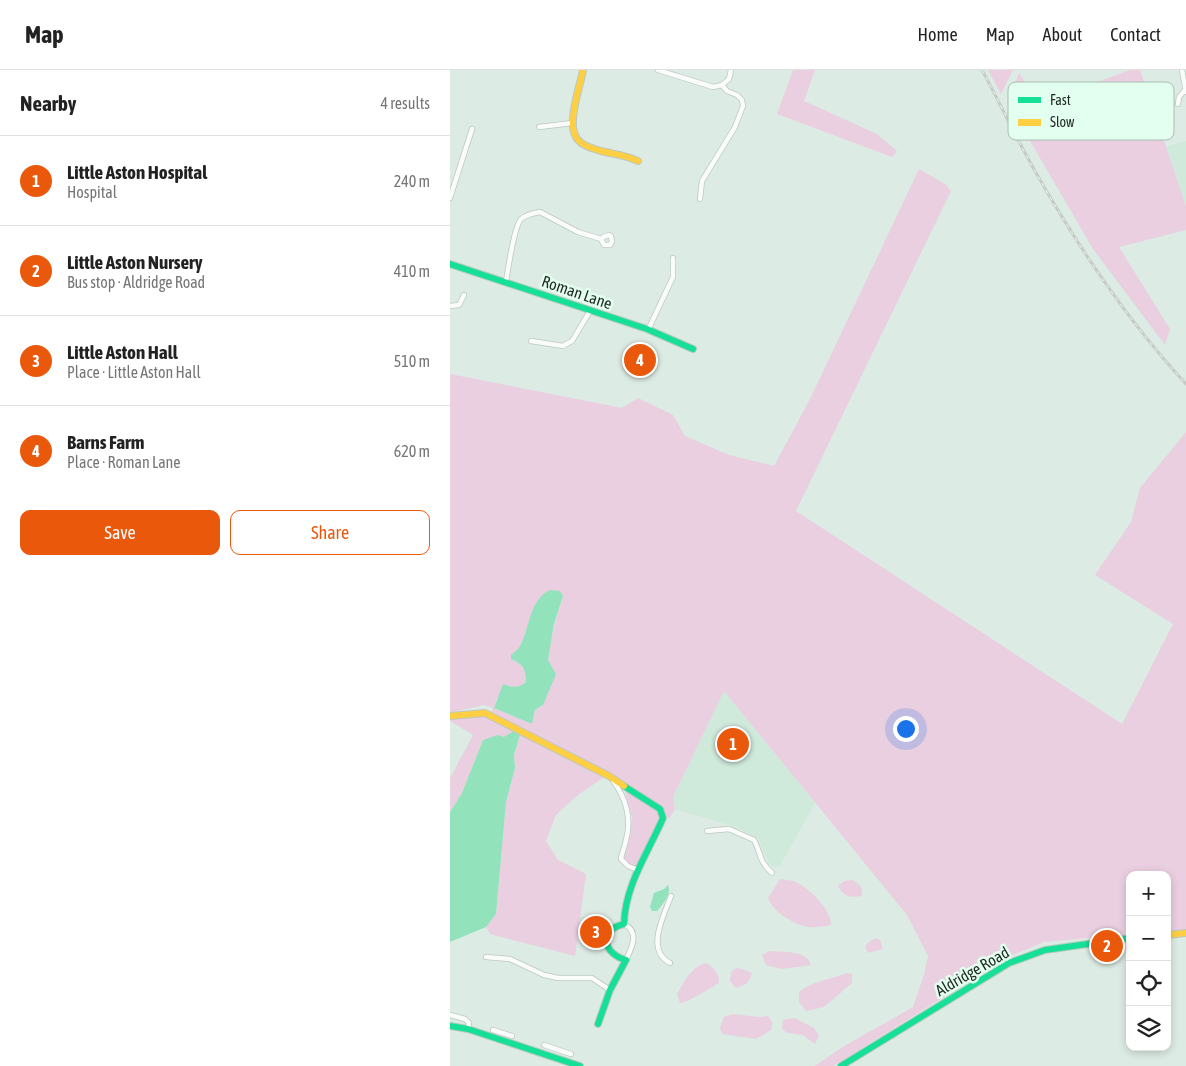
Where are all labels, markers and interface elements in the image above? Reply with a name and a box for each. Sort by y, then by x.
text: Map [25,21,64,48]
text: Home [918,24,958,45]
text: Map [986,24,1015,45]
text: About [1043,24,1082,45]
text: Contact [1110,24,1161,45]
legend [1008,82,1174,140]
text: Nearby [20,91,76,115]
text: Fast [1050,92,1071,108]
text: 4 results [380,94,430,112]
text: Slow [1050,114,1075,130]
text: Little Aston Hospital [67,161,207,183]
text: 1 [32,172,40,190]
text: 240 m [394,172,430,190]
text: Hospital [67,183,117,201]
text: Little Aston Nursery [67,251,203,273]
text: 2 [32,262,40,280]
text: 410 m [394,262,430,280]
street label: Roman Lane [540,272,614,312]
text: Bus stop · Aldridge Road [67,273,205,291]
text: Little Aston Hall [67,341,178,363]
pin: 4 [624,341,656,379]
text: 3 [32,352,40,370]
text: 510 m [394,352,430,370]
text: Place · Little Aston Hall [67,363,201,381]
text: Barns Farm [67,431,144,453]
text: 4 [32,442,40,460]
text: 620 m [394,442,430,460]
text: Place · Roman Lane [67,453,181,471]
button: Save [20,510,220,555]
button: Share [230,510,430,555]
your location [893,716,919,742]
pin: 1 [717,725,749,763]
map controls [1126,871,1171,1051]
button: + [1126,871,1171,916]
pin: 3 [580,913,612,951]
button: − [1126,916,1171,961]
pin: 2 [1091,927,1123,965]
street label: Aldridge Road [932,943,1013,1000]
button: locate [1126,961,1171,1006]
button: layers [1126,1006,1171,1051]

